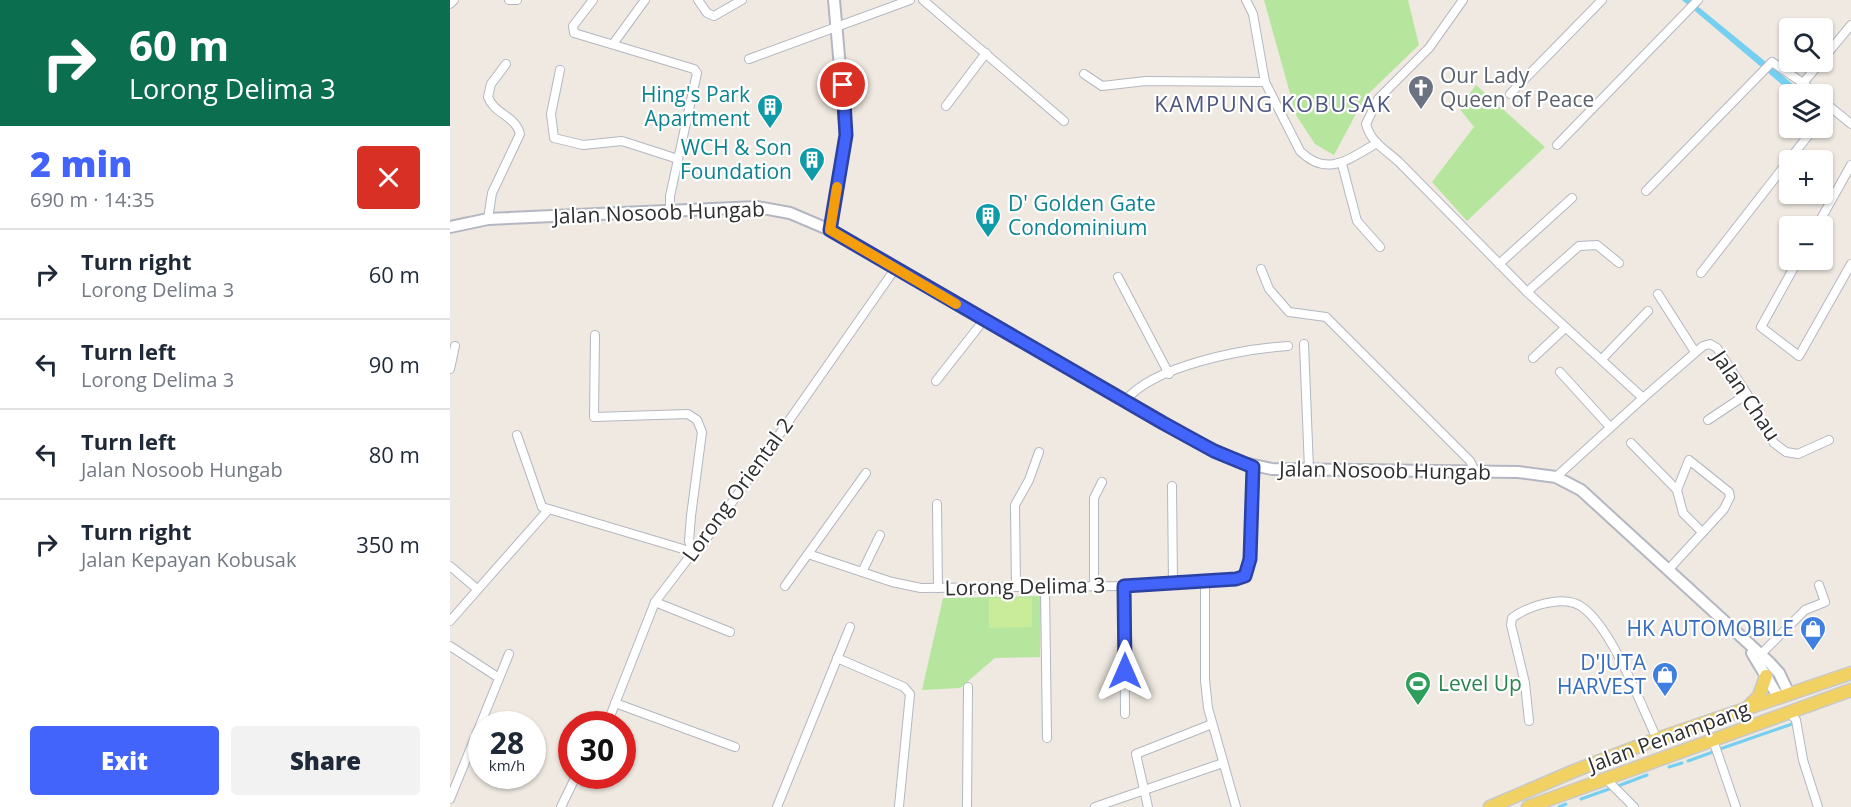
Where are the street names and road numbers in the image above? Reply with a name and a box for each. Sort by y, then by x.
street label: Jalan Nosoob Hungab [551,194,765,230]
street label: Jalan Chau [1705,343,1787,446]
street label: Lorong Oriental 2 [676,412,799,567]
street label: Jalan Nosoob Hungab [1277,454,1491,486]
street label: Lorong Delima 3 [944,571,1106,601]
street label: Jalan Penampang [1582,694,1753,779]

